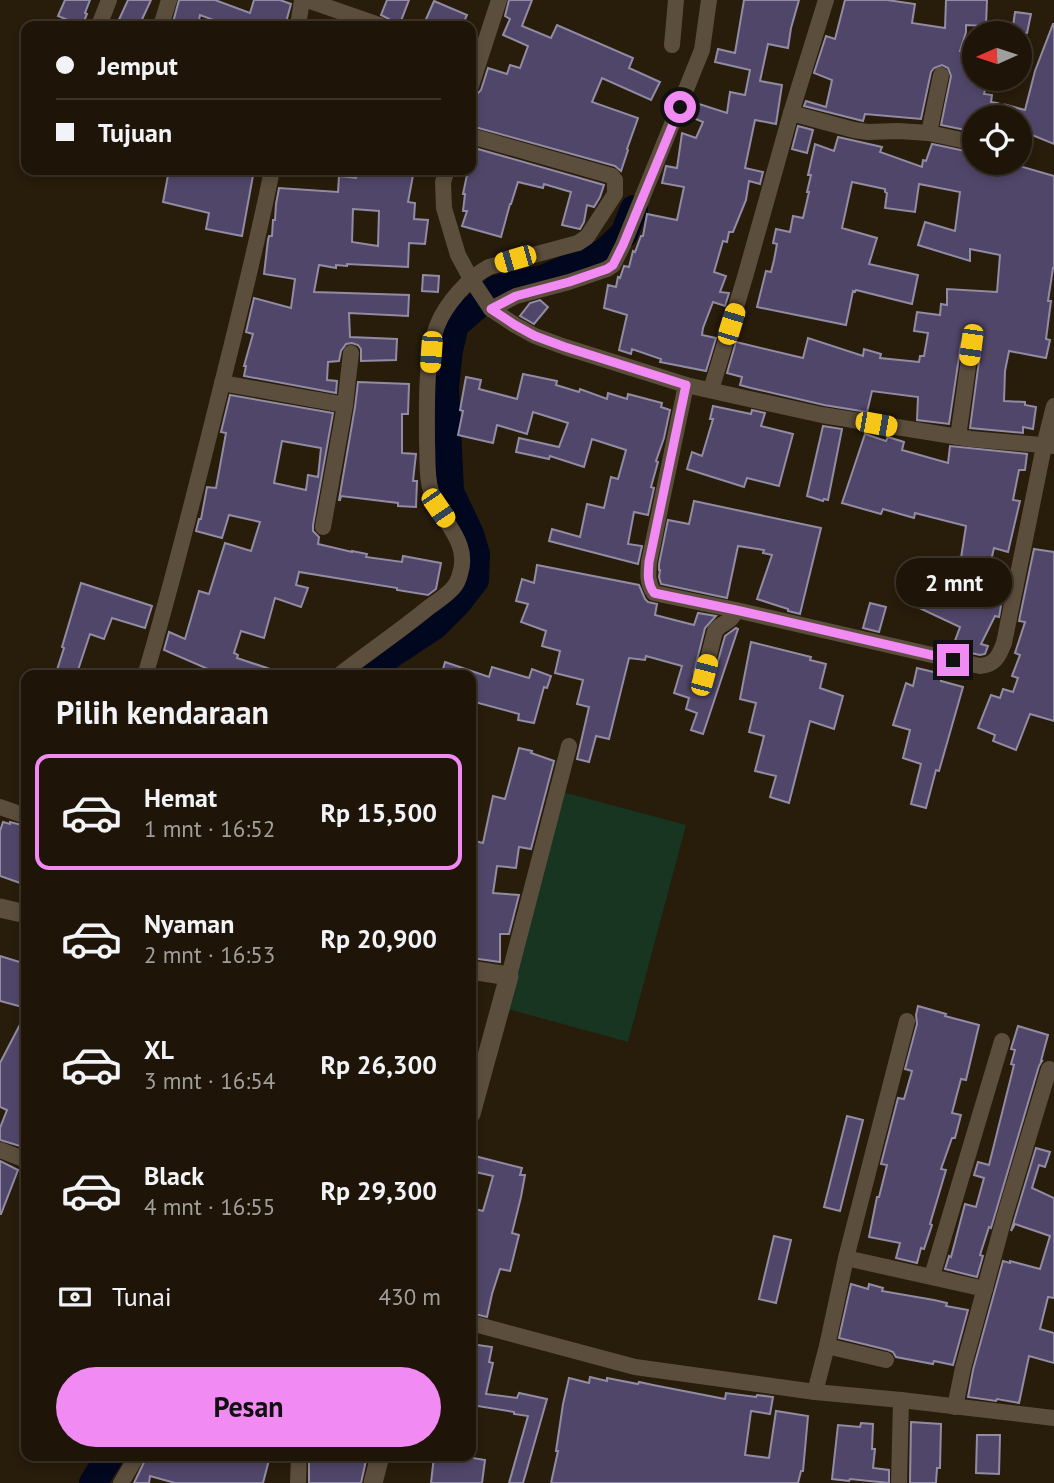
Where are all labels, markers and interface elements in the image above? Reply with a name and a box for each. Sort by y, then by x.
north arrow [962,21,1032,91]
map controls [962,21,1032,175]
text: Jemput [98,49,178,82]
route start [664,91,696,123]
button: locate [962,105,1032,175]
text: Tujuan [98,116,172,149]
car [492,243,539,275]
car [715,301,748,347]
car [958,323,985,367]
car [420,330,443,374]
car [854,410,899,438]
car [418,485,459,531]
callout: 2 mnt [895,558,1011,608]
text: 2 mnt [925,568,983,597]
route end [937,644,969,676]
car [689,652,720,698]
text: Pilih kendaraan [56,691,269,733]
icon: car [60,781,123,844]
text: Hemat [144,781,217,814]
text: Rp 15,500 [320,796,437,829]
text: 1 mnt · 16:52 [144,814,275,843]
icon: car [60,907,123,970]
text: Nyaman [144,907,234,940]
text: Rp 20,900 [320,922,437,955]
text: 2 mnt · 16:53 [144,940,275,969]
icon: car [60,1033,123,1096]
text: XL [144,1033,174,1066]
text: Rp 26,300 [320,1048,437,1081]
text: 3 mnt · 16:54 [144,1066,275,1095]
icon: car [60,1159,123,1222]
text: Black [144,1159,204,1192]
text: Rp 29,300 [320,1174,437,1207]
text: 4 mnt · 16:55 [144,1192,275,1221]
icon: cash [56,1278,94,1316]
text: Tunai [112,1280,172,1313]
text: 430 m [379,1282,441,1311]
button: Pesan [56,1367,441,1447]

